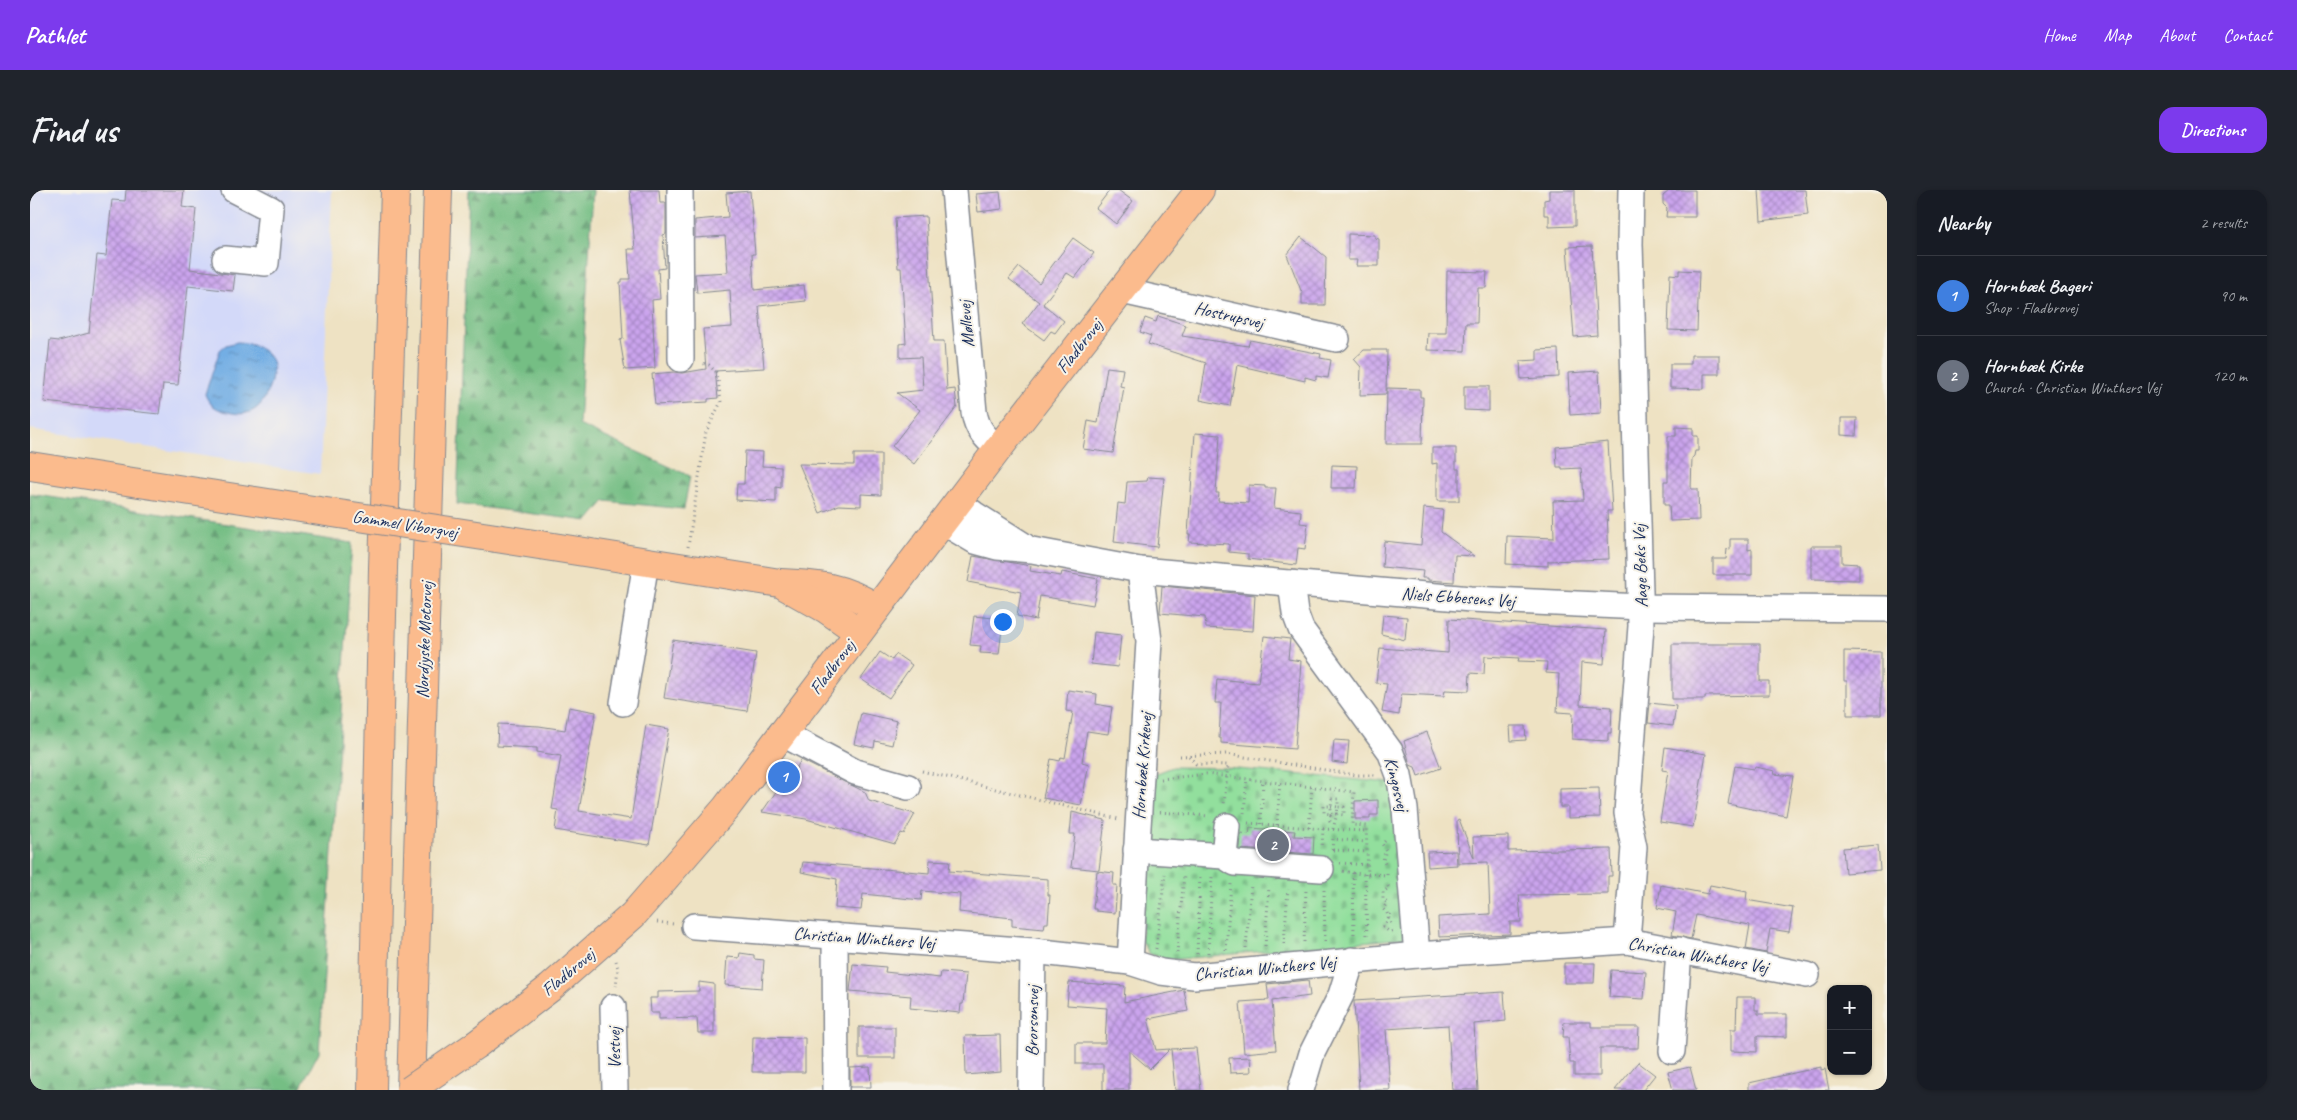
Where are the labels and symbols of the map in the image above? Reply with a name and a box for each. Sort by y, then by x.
street label: Hostrupsvej [1192,296,1268,334]
street label: Møllevej [953,297,979,348]
street label: Fladbrovej [1051,313,1108,377]
street label: Gammel Viborgvej [351,505,461,543]
street label: Aage Beks Vej [1627,522,1652,608]
street label: Nordjyske Motorvej [411,579,437,699]
street label: Niels Ebbesens Vej [1401,582,1518,612]
your location [990,609,1016,635]
street label: Fladbrovej [804,634,861,699]
street label: Hornbæk Kirkevej [1127,710,1157,820]
street label: Kingosvej [1380,755,1415,816]
pin: 1 [768,758,800,796]
pin: 2 [1257,826,1289,864]
street label: Christian Winthers Vej [793,922,938,954]
street label: Christian Winthers Vej [1626,932,1772,979]
street label: Fladbrovej [537,942,601,1001]
street label: Christian Winthers Vej [1193,951,1339,985]
street label: Brorsonsvej [1020,983,1044,1057]
street label: Vestvej [603,1025,625,1069]

